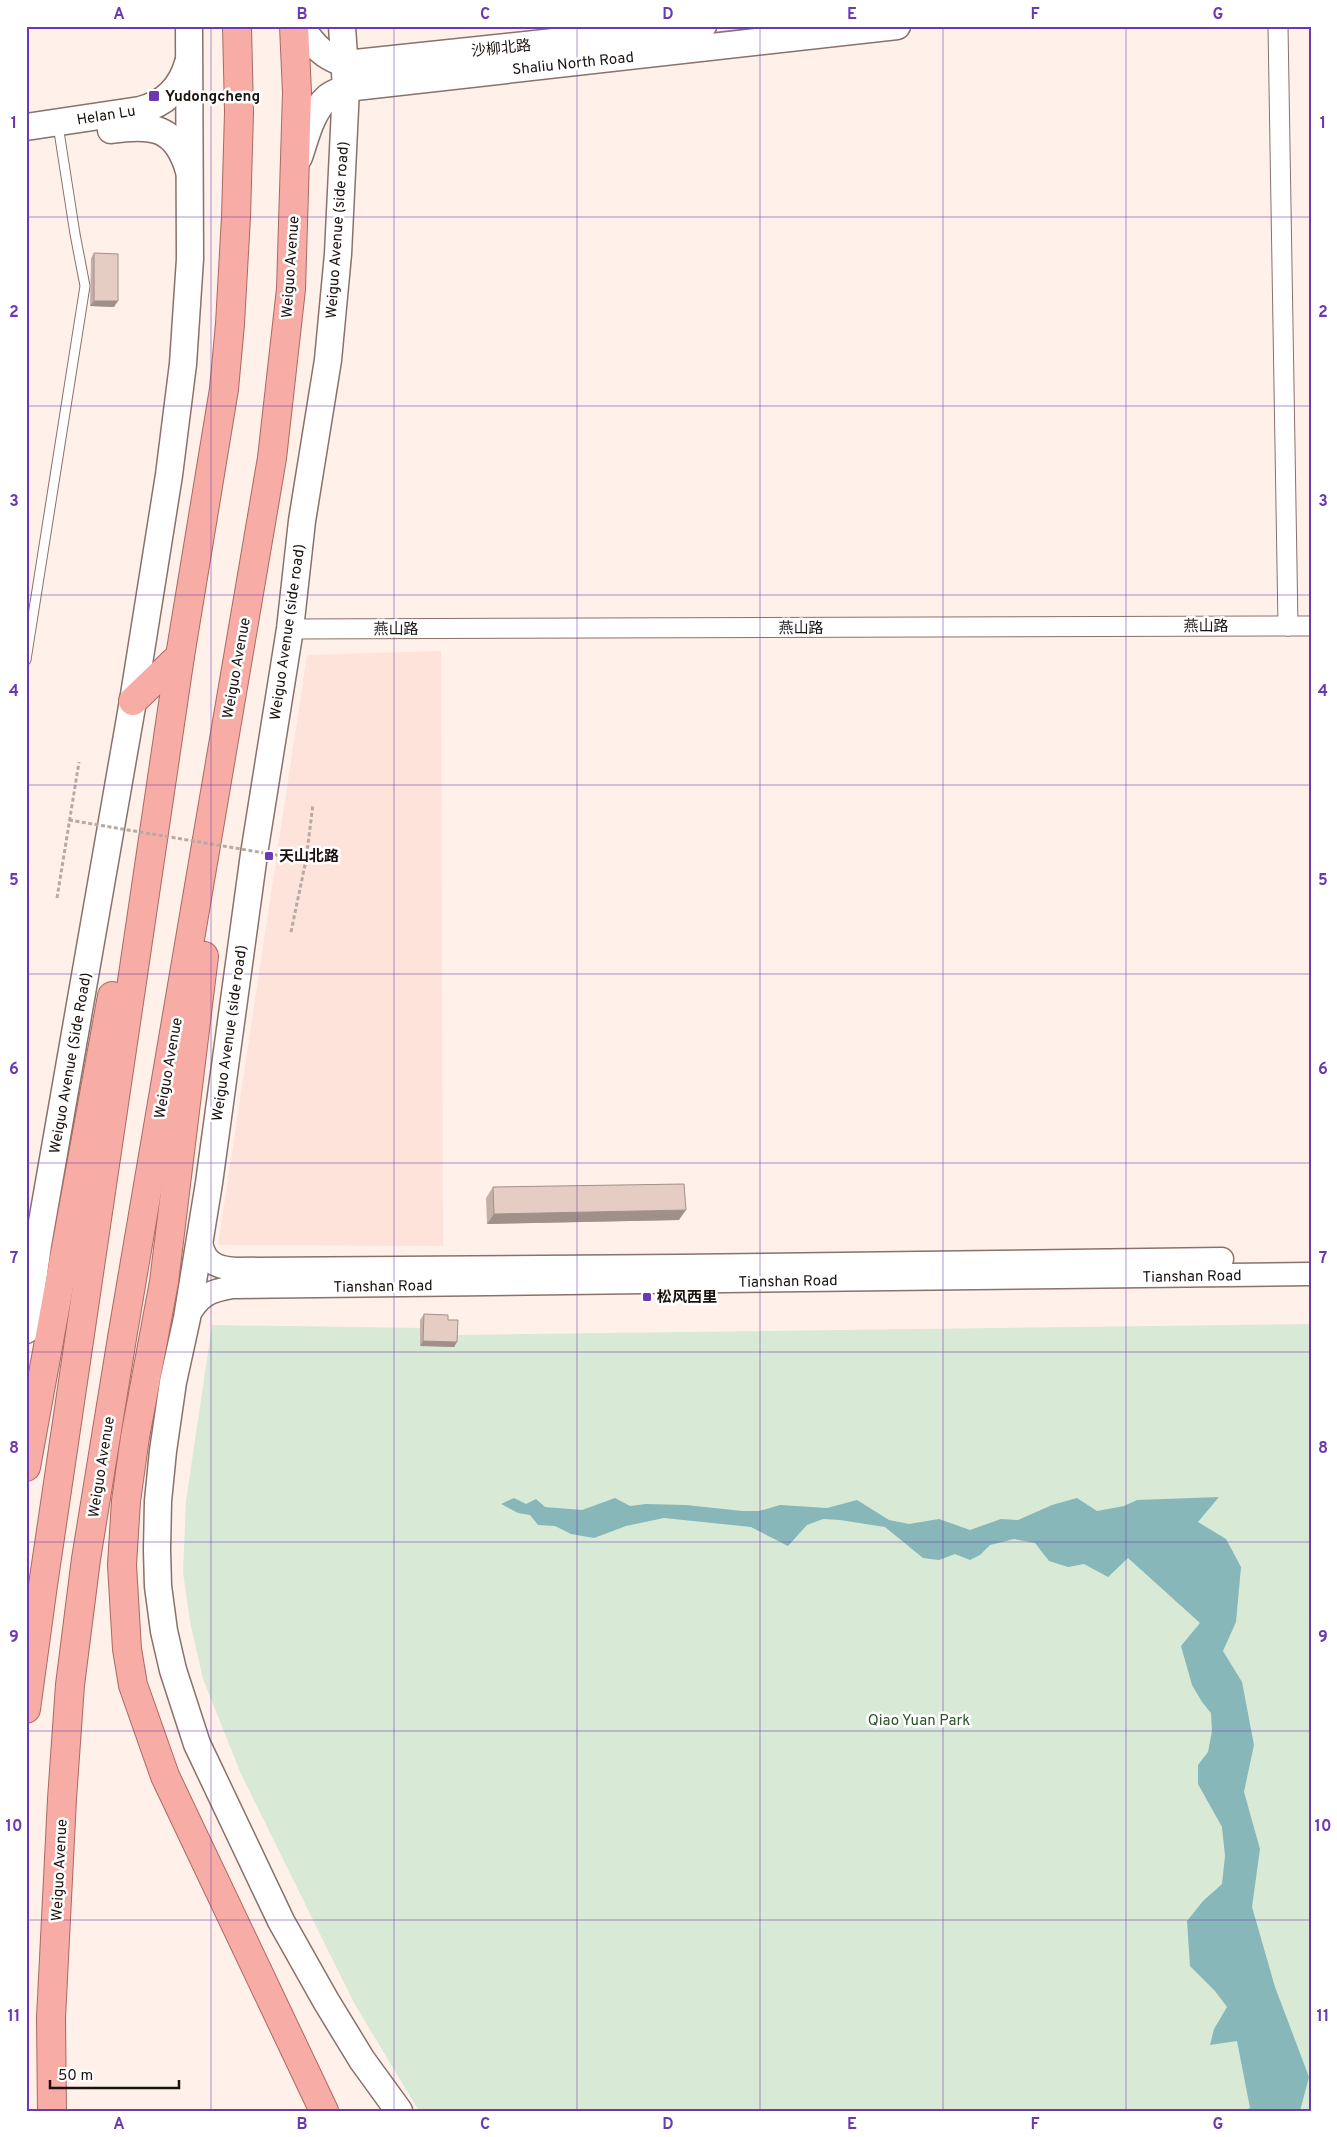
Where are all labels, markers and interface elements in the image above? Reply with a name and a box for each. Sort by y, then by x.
text: A [113,5,125,25]
text: B [296,5,308,25]
text: C [480,5,490,25]
text: D [662,5,674,25]
text: E [847,5,857,25]
text: F [1030,5,1040,25]
text: G [1213,5,1223,25]
street label: 沙柳北路 [470,36,532,62]
street label: Shaliu North Road [511,49,635,80]
place label: Yudongcheng [165,88,260,107]
marker: Yudongcheng [147,89,161,103]
street label: Helan Lu [75,102,137,131]
text: 1 [11,114,17,134]
text: 1 [1320,114,1326,134]
street label: Weiguo Avenue (side road) [323,141,354,319]
street label: Weiguo Avenue [278,215,305,319]
text: 2 [9,303,19,323]
text: 2 [1318,303,1328,323]
text: 3 [9,492,19,512]
text: 3 [1318,492,1328,512]
street label: Weiguo Avenue (side road) [267,543,310,722]
street label: Weiguo Avenue [219,616,256,720]
street label: 燕山路 [1183,618,1229,637]
street label: 燕山路 [778,620,824,639]
street label: 燕山路 [373,621,419,640]
text: 4 [9,682,19,702]
text: 4 [1318,682,1328,702]
place label: 天山北路 [279,848,339,867]
marker: 天山北路 [263,850,275,862]
text: 5 [9,871,19,891]
text: 5 [1318,871,1328,891]
street label: Weiguo Avenue (side road) [209,944,252,1123]
street label: Weiguo Avenue (Side Road) [46,971,97,1155]
street label: Weiguo Avenue [151,1016,188,1120]
text: 6 [9,1060,19,1080]
text: 6 [1318,1060,1328,1080]
text: 7 [10,1249,18,1269]
text: 7 [1319,1249,1327,1269]
street label: Tianshan Road [1142,1267,1242,1288]
street label: Tianshan Road [738,1272,838,1293]
street label: Tianshan Road [333,1277,433,1298]
place label: 松风西里 [657,1289,717,1308]
marker: 松风西里 [641,1291,653,1303]
street label: Weiguo Avenue [85,1415,120,1519]
text: 8 [9,1439,19,1459]
text: 8 [1318,1439,1328,1459]
text: 9 [9,1628,19,1648]
text: 9 [1318,1628,1328,1648]
park label: Qiao Yuan Park [868,1712,970,1731]
text: 10 [6,1817,22,1837]
text: 10 [1315,1817,1331,1837]
street label: Weiguo Avenue [48,1818,73,1922]
text: 11 [8,2007,20,2027]
text: 11 [1317,2007,1329,2027]
scale bar [50,2057,179,2089]
text: 50 m [58,2067,93,2086]
text: A [113,2115,125,2135]
text: B [296,2115,308,2135]
text: C [480,2115,490,2135]
text: D [662,2115,674,2135]
text: E [847,2115,857,2135]
text: F [1030,2115,1040,2135]
text: G [1213,2115,1223,2135]

